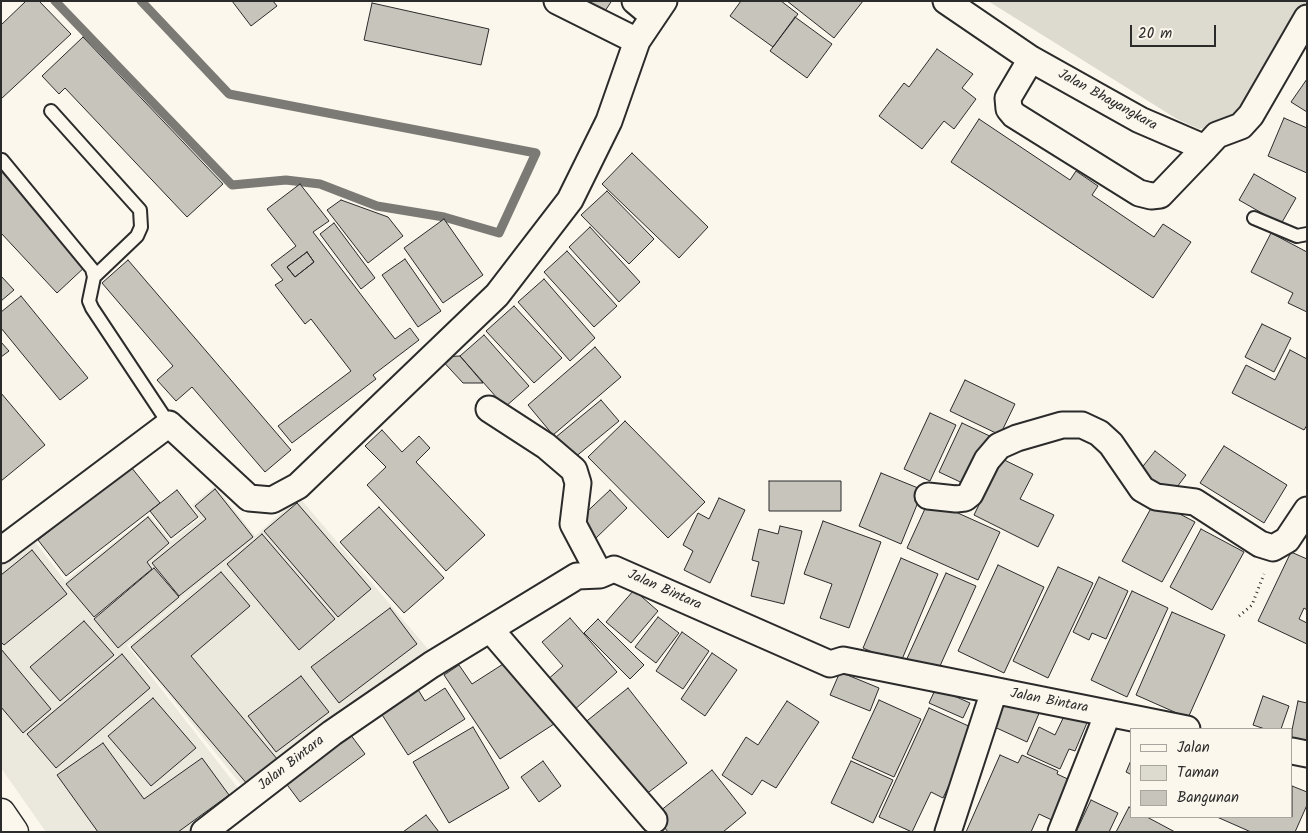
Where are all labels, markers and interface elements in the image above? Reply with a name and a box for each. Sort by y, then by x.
scale bar [1133,15,1219,47]
text: 20 m [1138,22,1172,46]
street label: Jalan Bhayangkara [1054,67,1160,135]
street label: Jalan Bintara [624,567,704,615]
street label: Jalan Bintara [1009,686,1089,718]
legend [1130,728,1293,818]
street label: Jalan Bintara [256,733,328,795]
text: Jalan [1177,736,1210,760]
text: Taman [1177,761,1219,785]
text: Bangunan [1177,786,1239,810]

